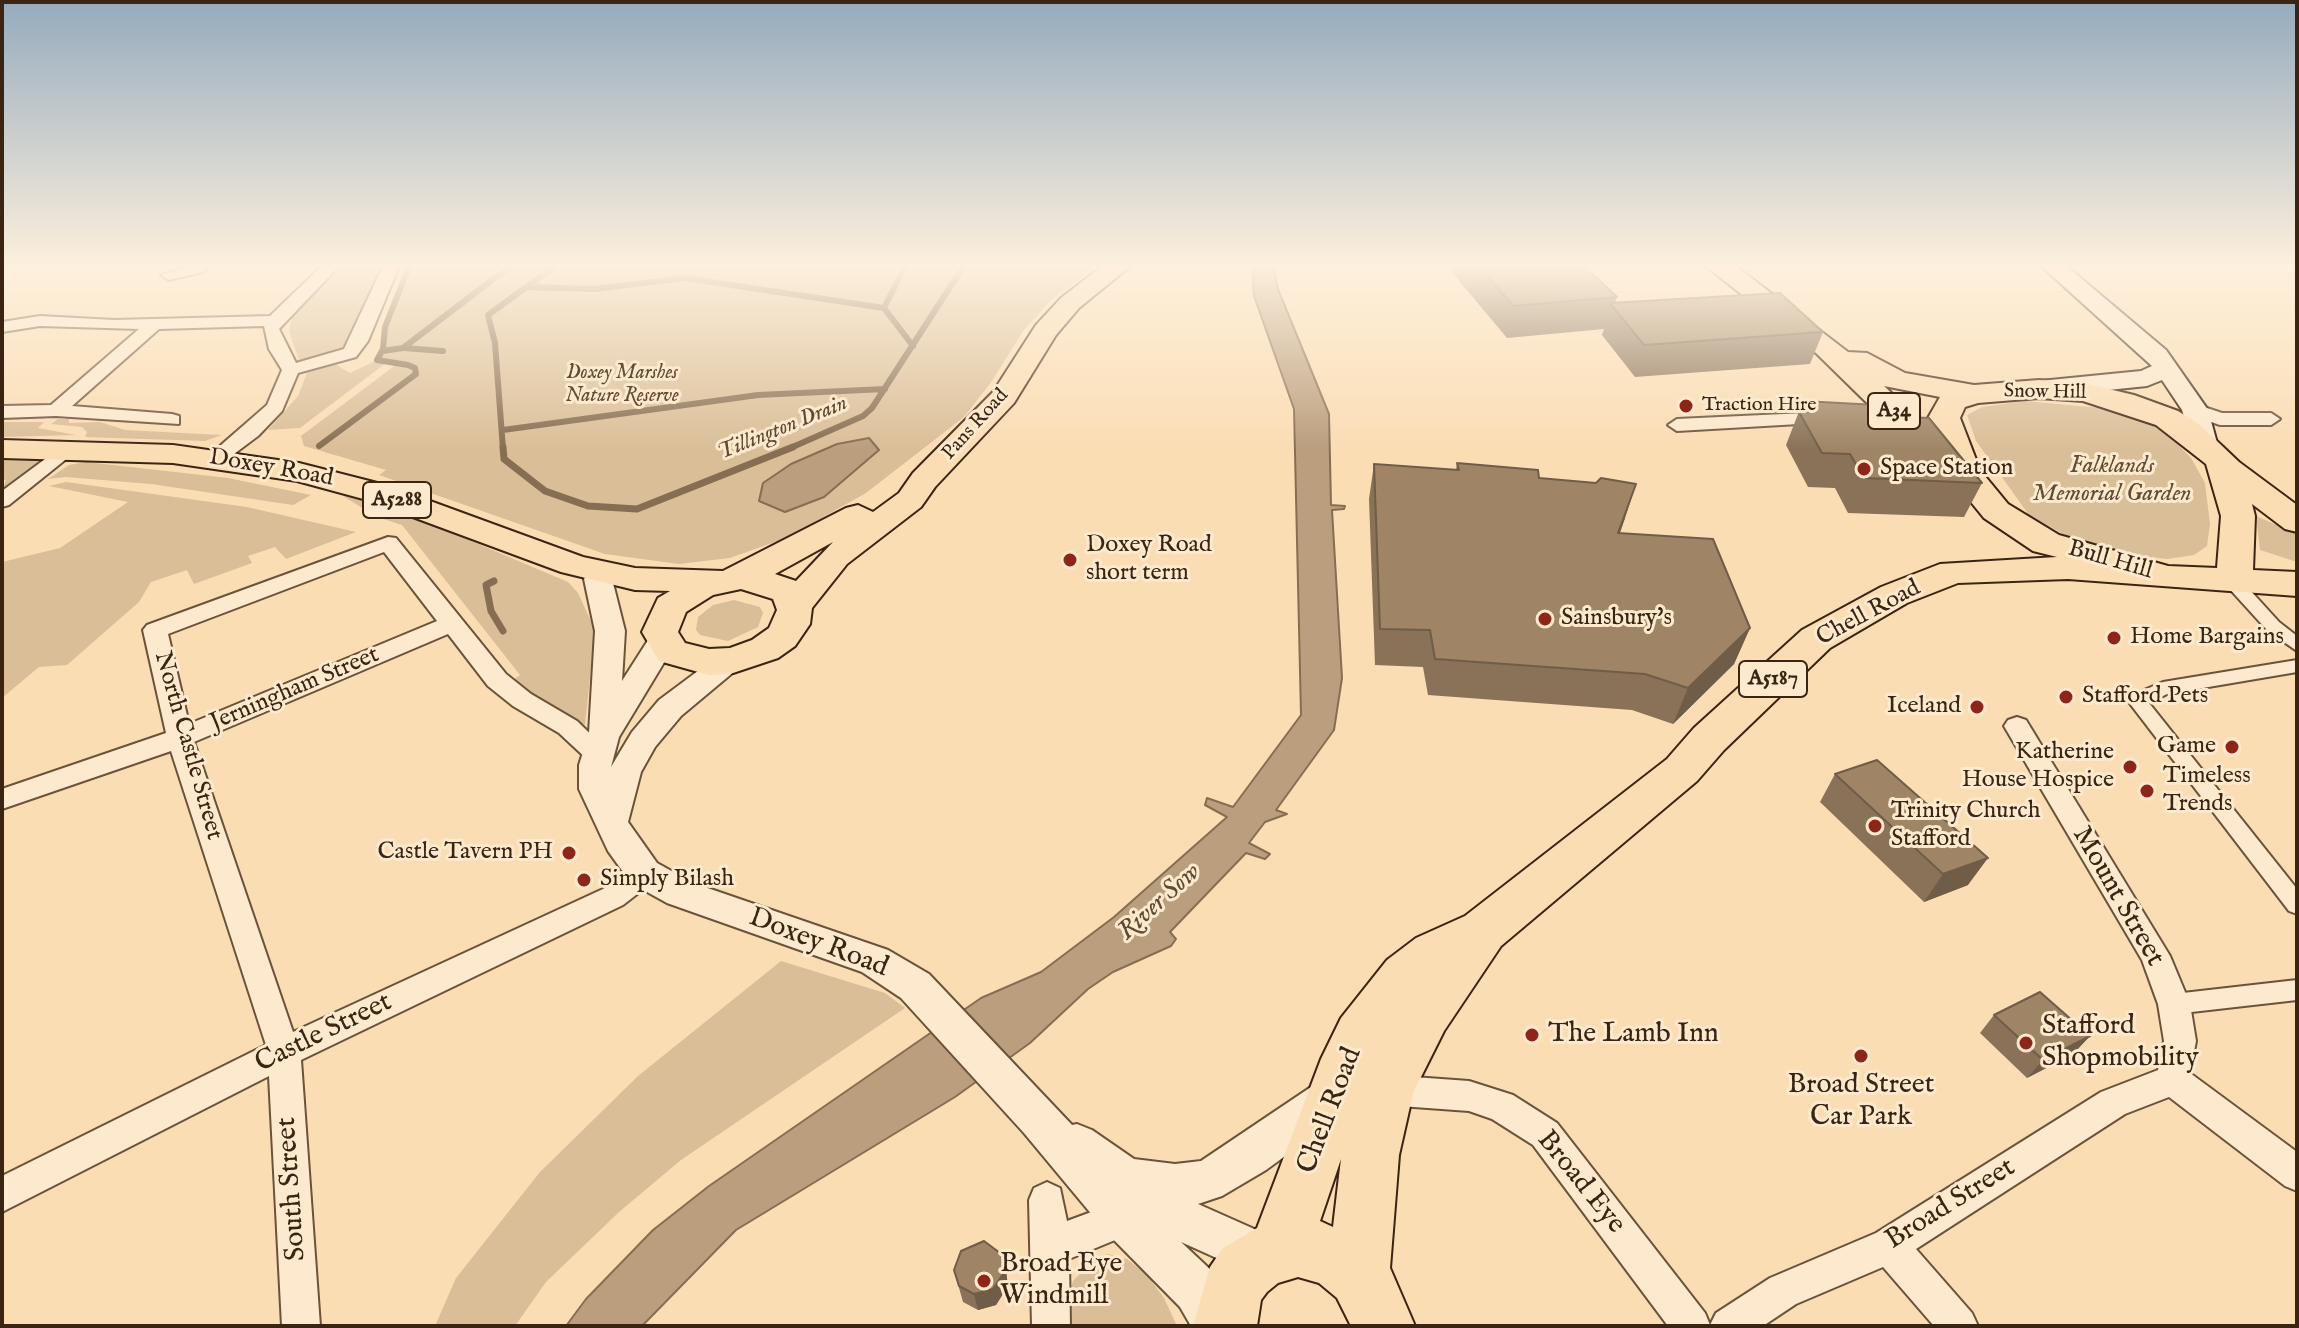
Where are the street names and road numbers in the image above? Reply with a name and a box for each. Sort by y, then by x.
street label: Snow Hill [2004,380,2086,406]
street label: Pans Road [938,385,1014,465]
road number: A34 [1868,393,1920,429]
street label: Doxey Road [207,444,335,494]
road number: A5288 [363,482,431,518]
street label: Bull Hill [2064,535,2156,587]
street label: Chell Road [1812,575,1926,653]
street label: Jerningham Street [206,641,384,739]
street label: North Castle Street [146,649,228,843]
road number: A5187 [1739,661,1807,697]
street label: Mount Street [2064,821,2170,973]
street label: Doxey Road [743,902,893,986]
street label: Castle Street [250,987,398,1081]
street label: Chell Road [1292,1043,1370,1179]
street label: South Street [271,1116,315,1262]
street label: Broad Eye [1528,1125,1632,1241]
street label: Broad Street [1880,1152,2022,1258]

